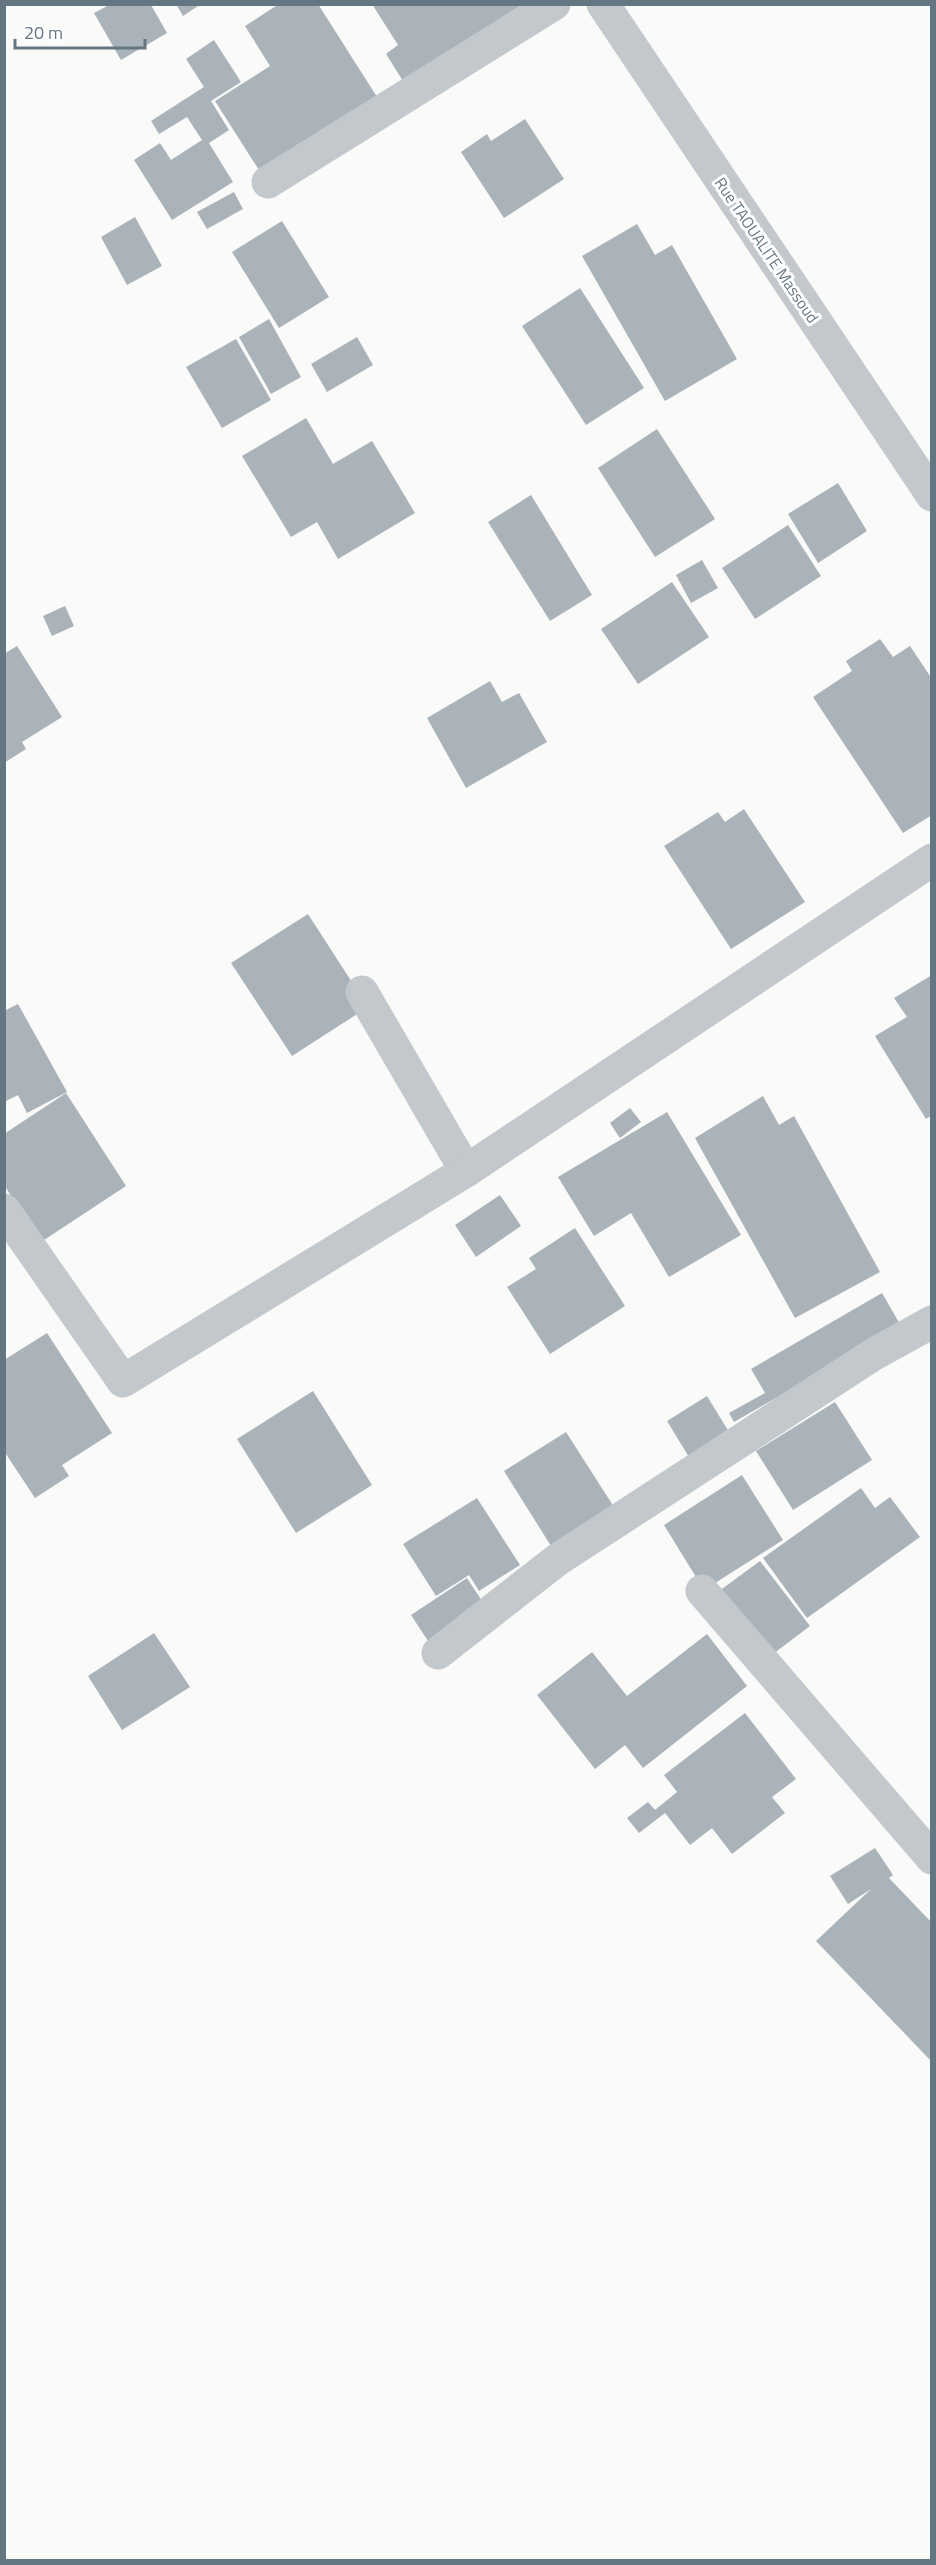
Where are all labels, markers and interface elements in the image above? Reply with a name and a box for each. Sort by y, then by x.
scale bar [15,12,146,50]
text: 20 m [24,19,63,46]
street label: Rue TAOUALITE Massoud [709,172,825,328]

